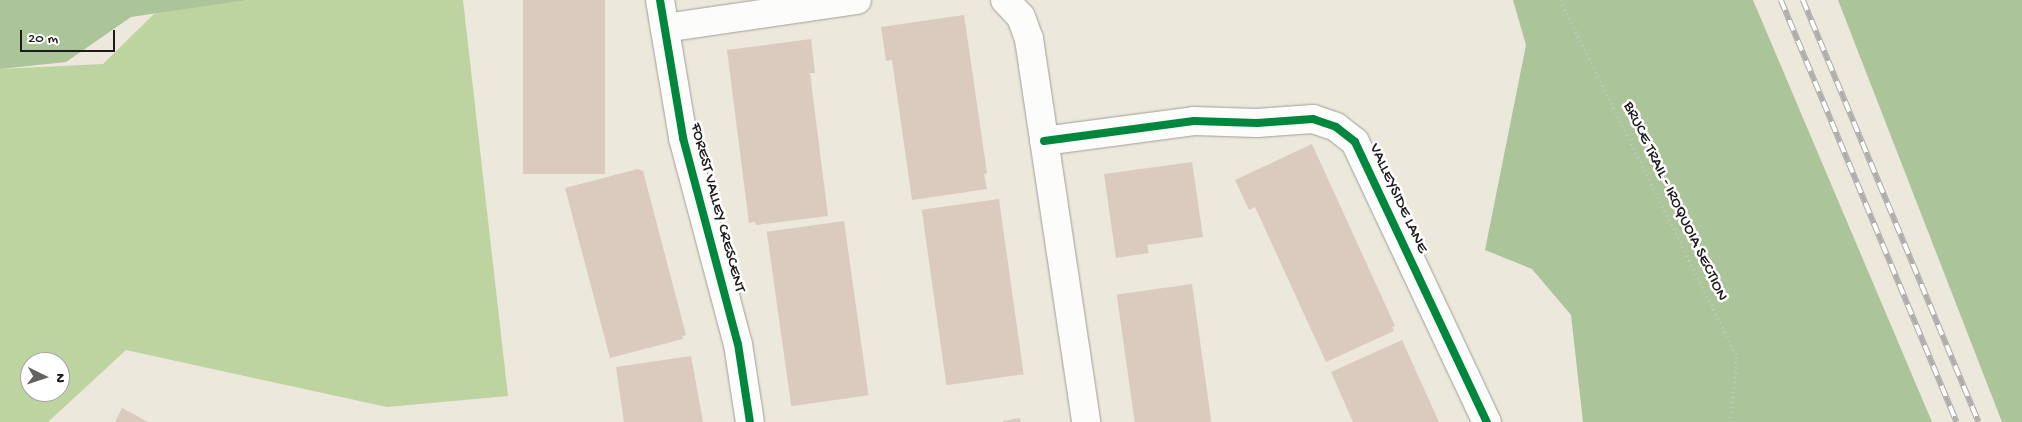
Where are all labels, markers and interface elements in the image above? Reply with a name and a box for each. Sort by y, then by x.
scale bar [22,20,118,52]
text: 20 m [28,30,58,48]
street label: BRUCE TRAIL - IROQUOIA SECTION [1617,99,1731,305]
street label: FOREST VALLEY CRESCENT [684,121,748,295]
street label: VALLEYSIDE LANE [1363,141,1431,257]
north arrow [20,352,70,402]
text: N [51,373,68,383]

